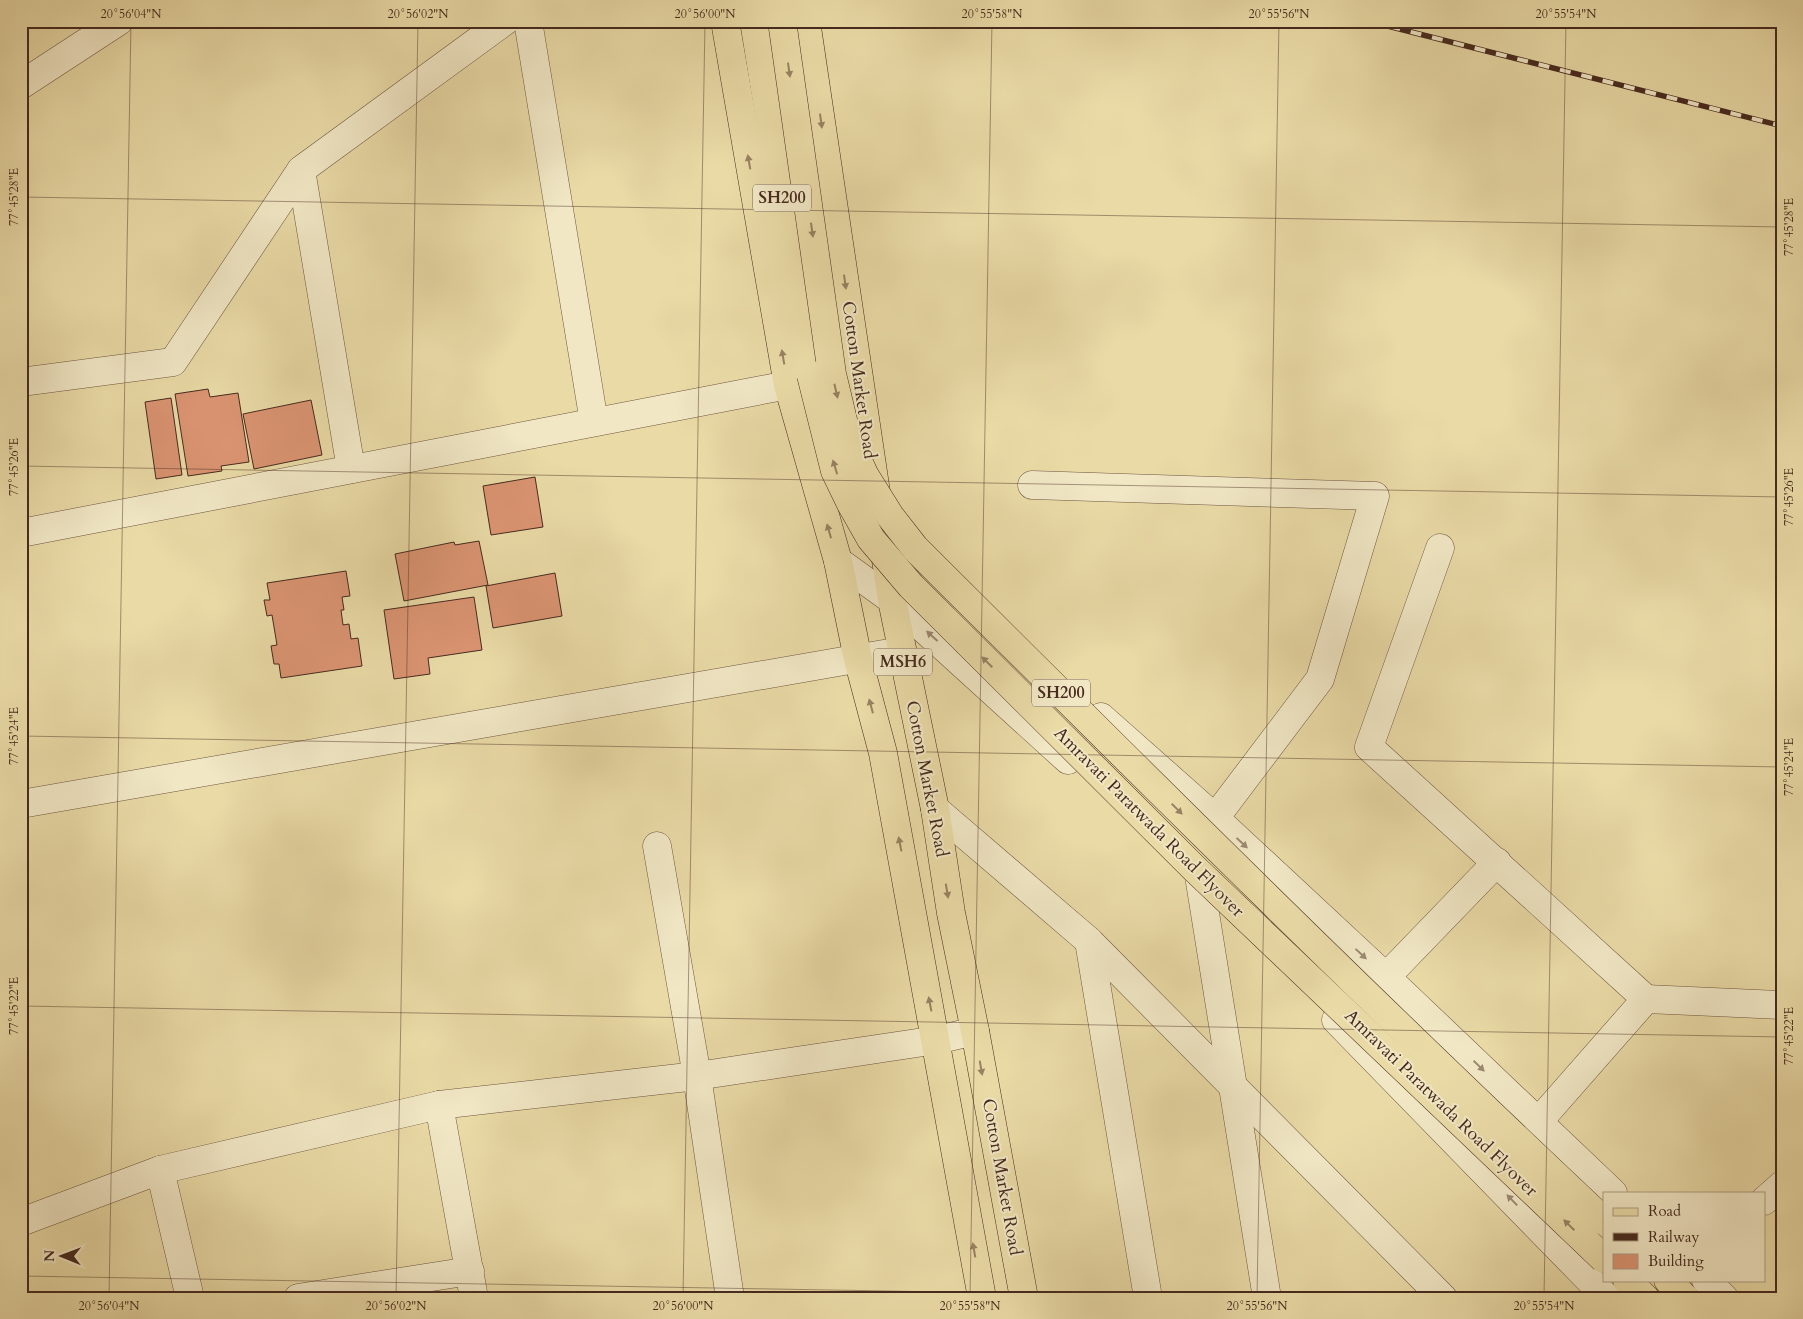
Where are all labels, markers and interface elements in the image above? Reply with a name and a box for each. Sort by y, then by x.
text: 20°56'04"N [101,6,162,22]
text: 20°56'02"N [388,6,449,22]
text: 20°56'00"N [675,6,736,22]
text: 20°55'58"N [962,6,1023,22]
text: 20°55'56"N [1249,6,1310,22]
text: 20°55'54"N [1536,6,1597,22]
one-way arrow [785,62,793,78]
one-way arrow [817,114,825,130]
one-way arrow [745,154,753,170]
text: 77°45'28"E [6,168,22,226]
road number: SH200 [753,184,811,212]
text: 77°45'28"E [1781,198,1797,256]
one-way arrow [808,223,816,239]
one-way arrow [841,274,849,290]
street label: Cotton Market Road [836,300,882,461]
one-way arrow [779,349,787,365]
one-way arrow [833,383,841,398]
text: 77°45'26"E [6,438,22,496]
one-way arrow [830,459,838,474]
text: 77°45'26"E [1781,468,1797,526]
one-way arrow [825,523,833,538]
one-way arrow [926,630,938,642]
road number: MSH6 [874,649,932,676]
one-way arrow [981,656,993,668]
road number: SH200 [1032,680,1090,706]
one-way arrow [866,698,874,713]
street label: Cotton Market Road [900,699,955,860]
text: 77°45'24"E [6,707,22,765]
street label: Amravati Paratwada Road Flyover [1048,721,1250,923]
text: 77°45'24"E [1781,738,1797,796]
one-way arrow [1171,803,1183,815]
one-way arrow [896,835,904,851]
one-way arrow [1236,837,1248,849]
one-way arrow [944,883,952,899]
one-way arrow [1355,948,1367,960]
text: 77°45'22"E [6,977,22,1035]
one-way arrow [925,995,933,1011]
street label: Amravati Paratwada Road Flyover [1339,1004,1544,1203]
text: 77°45'22"E [1781,1007,1797,1065]
one-way arrow [978,1060,986,1076]
one-way arrow [1473,1060,1485,1072]
street label: Cotton Market Road [976,1097,1028,1258]
legend [1603,1192,1766,1282]
one-way arrow [1506,1195,1518,1207]
text: Road [1648,1201,1681,1221]
one-way arrow [1563,1219,1575,1231]
text: Railway [1648,1227,1699,1247]
north arrow [38,1232,88,1282]
one-way arrow [969,1241,977,1257]
text: N [40,1250,59,1262]
text: Building [1648,1251,1704,1271]
text: 20°56'04"N [79,1298,140,1314]
text: 20°56'02"N [366,1298,427,1314]
text: 20°56'00"N [653,1298,714,1314]
text: 20°55'58"N [940,1298,1001,1314]
text: 20°55'56"N [1227,1298,1288,1314]
text: 20°55'54"N [1514,1298,1575,1314]

